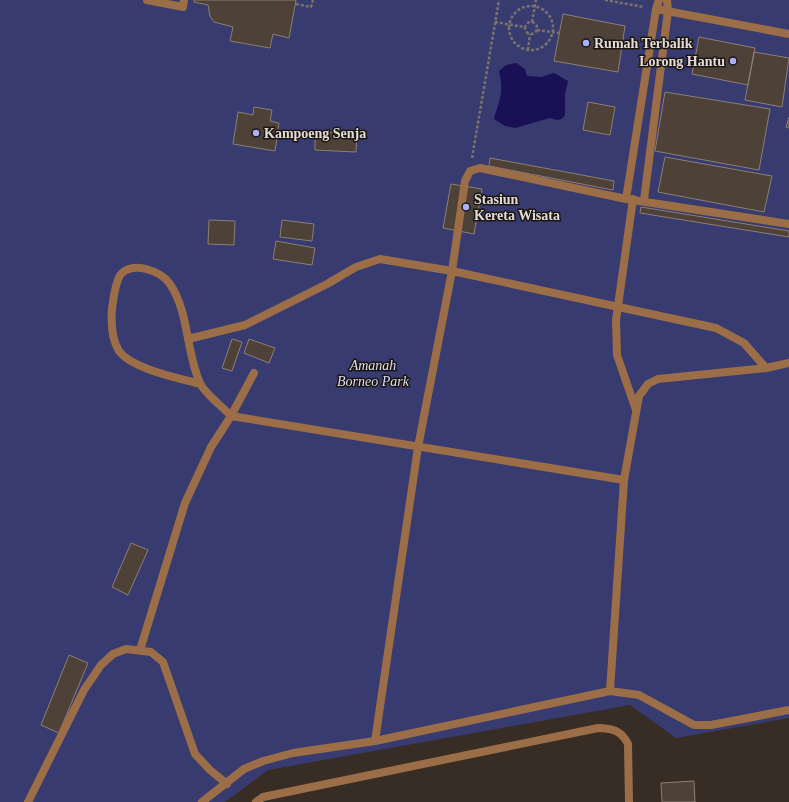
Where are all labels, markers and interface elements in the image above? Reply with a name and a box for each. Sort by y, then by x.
place label: Rumah Terbalik [594,36,693,51]
marker: Rumah Terbalik [581,38,591,48]
place label: Lorong Hantu [639,54,725,69]
marker: Lorong Hantu [728,56,738,66]
place label: Kampoeng Senja [264,126,366,141]
marker: Kampoeng Senja [251,128,261,138]
place label: Stasiun Kereta Wisata [474,192,560,223]
marker: Stasiun Kereta Wisata [461,202,471,212]
park label: Amanah Borneo Park [337,358,410,389]

